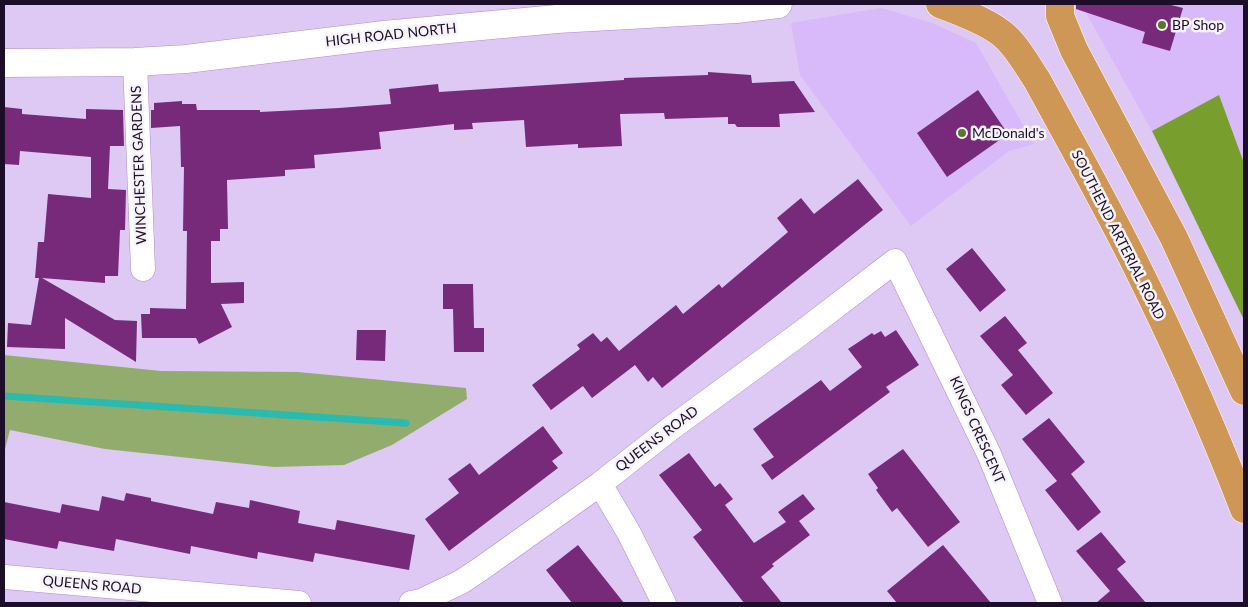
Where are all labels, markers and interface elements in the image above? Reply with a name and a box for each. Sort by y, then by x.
place label: BP Shop [1172,17,1224,33]
marker: BP Shop [1156,19,1168,31]
street label: HIGH ROAD NORTH [325,20,457,50]
street label: WINCHESTER GARDENS [128,85,150,245]
place label: McDonald's [972,125,1045,141]
marker: McDonald's [956,127,968,139]
street label: SOUTHEND ARTERIAL ROAD [1068,147,1168,323]
street label: KINGS CRESCENT [946,374,1008,486]
street label: QUEENS ROAD [612,402,702,476]
street label: QUEENS ROAD [42,572,142,598]

